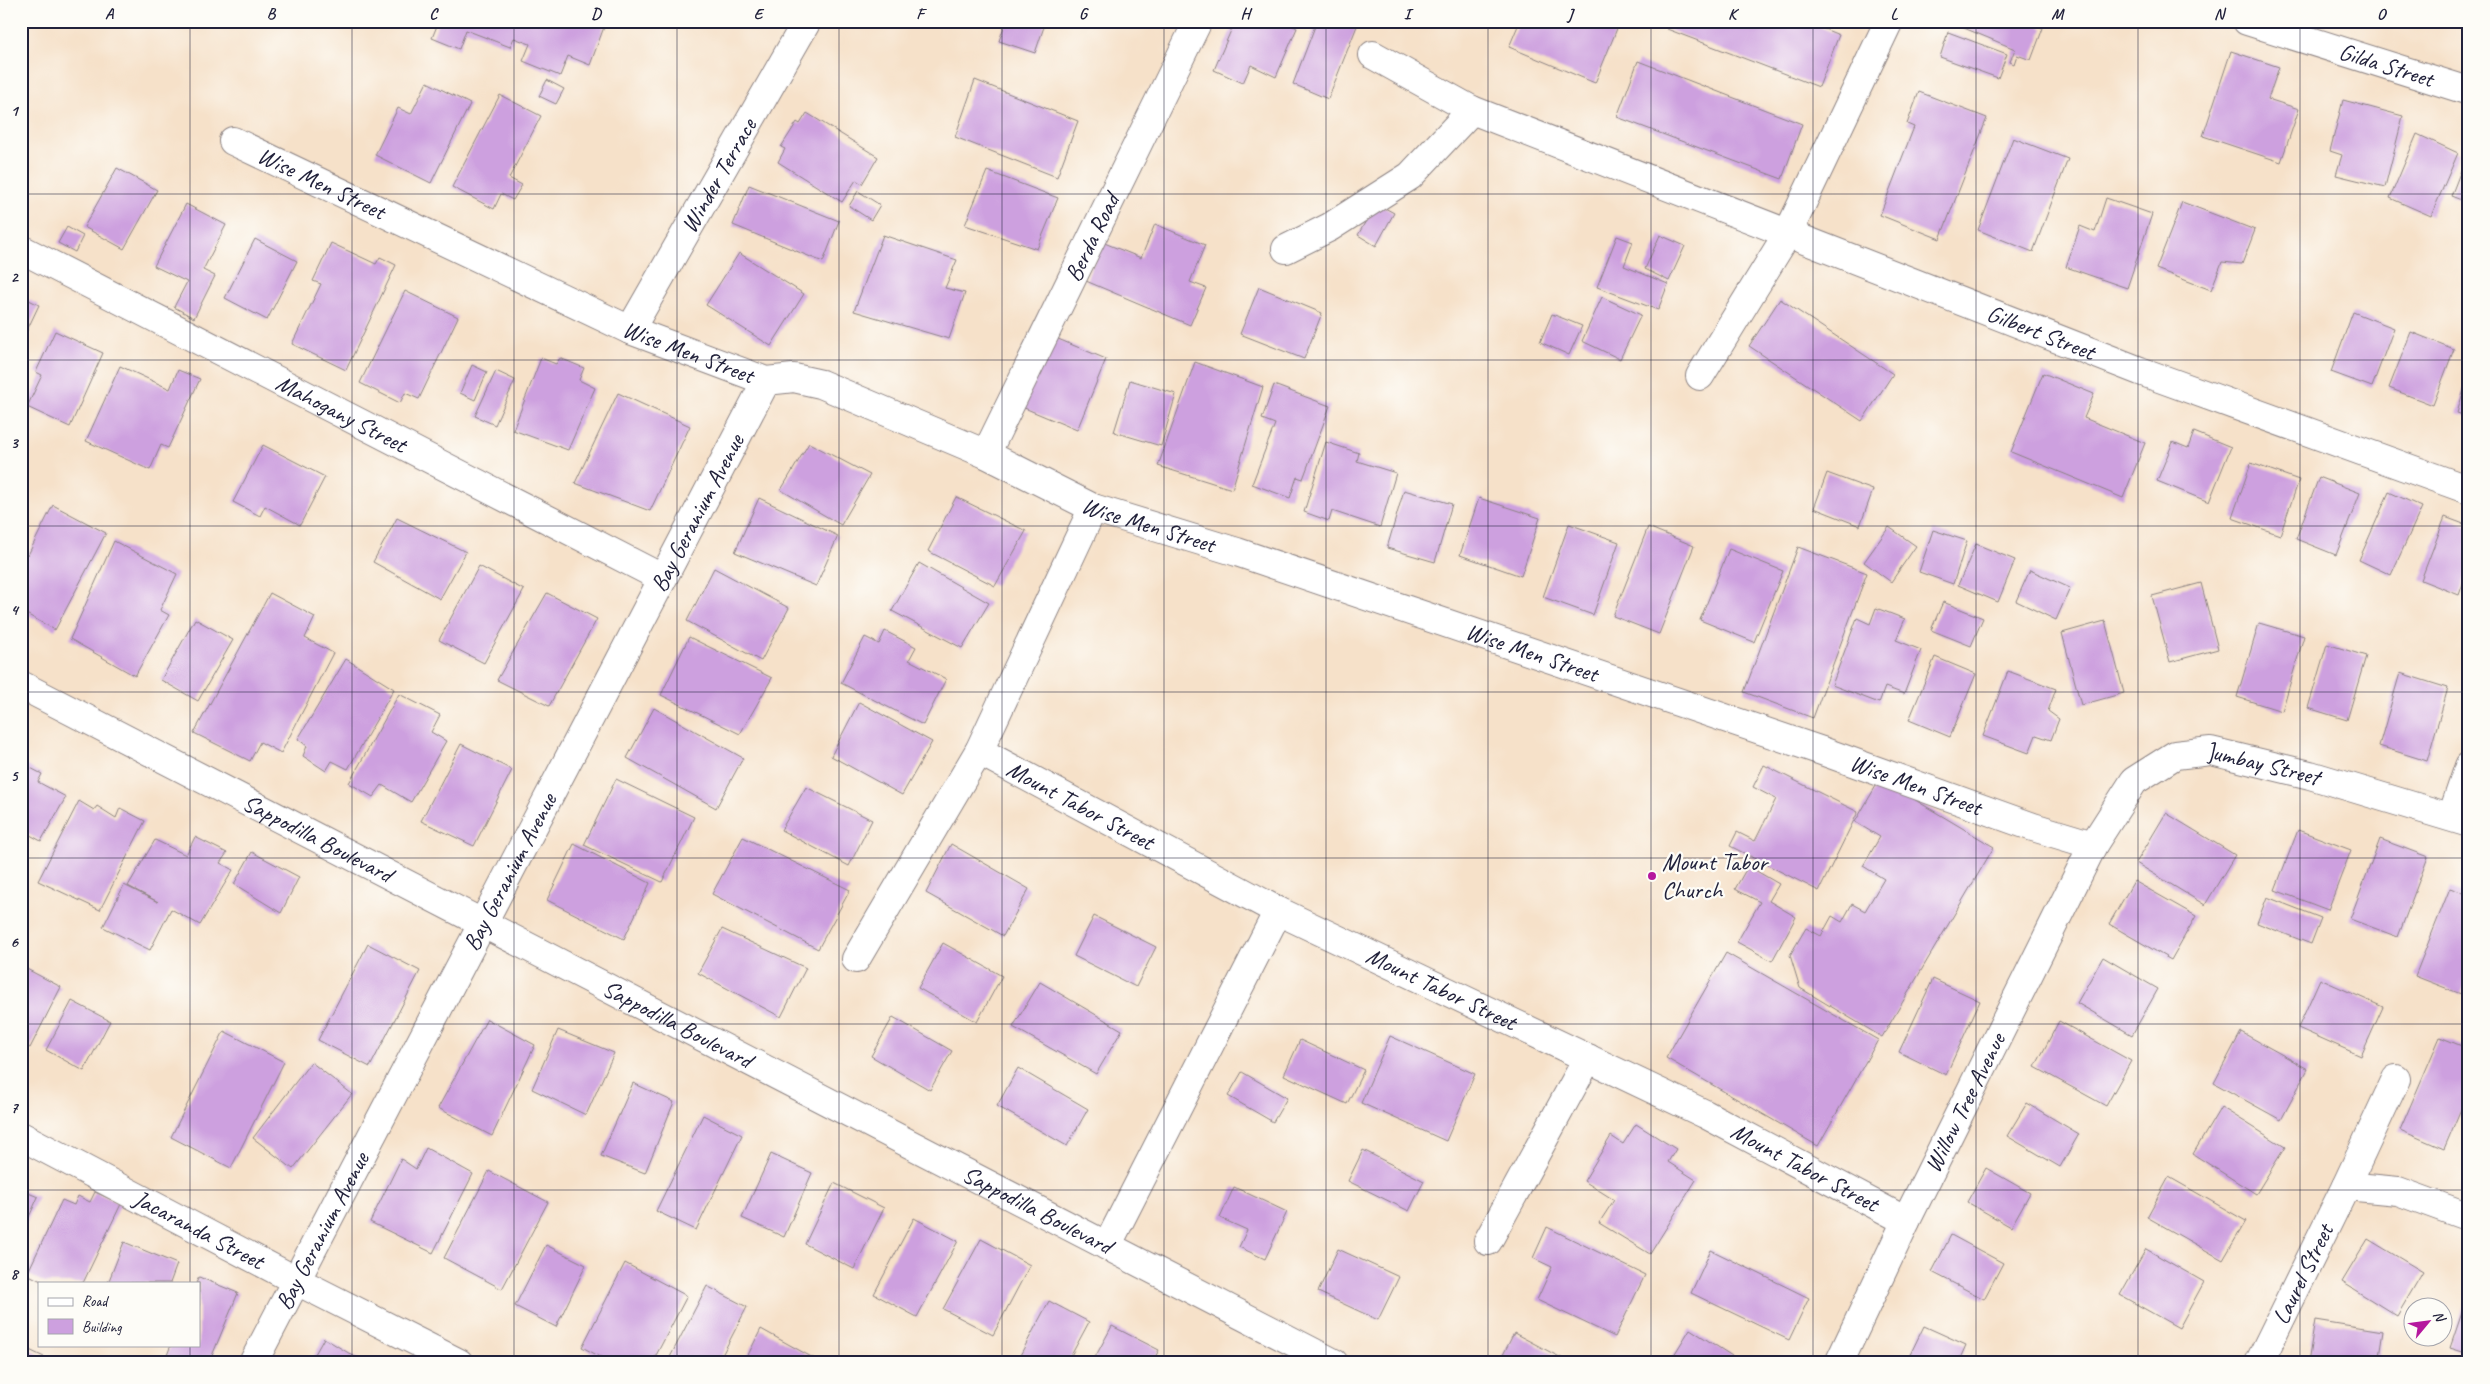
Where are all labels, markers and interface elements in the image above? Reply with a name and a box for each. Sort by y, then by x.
text: A [105,4,115,24]
text: B [267,4,277,24]
text: C [429,4,439,24]
text: D [591,4,602,24]
text: E [754,4,765,24]
text: F [916,4,927,24]
text: G [1079,4,1089,24]
text: H [1240,4,1252,24]
text: I [1404,4,1414,24]
text: J [1566,4,1575,24]
text: K [1728,4,1740,24]
text: L [1891,4,1899,24]
text: M [2051,4,2065,24]
text: N [2214,4,2227,24]
text: O [2377,4,2387,24]
street label: Gilda Street [2335,36,2439,94]
text: 1 [10,101,19,121]
street label: Winder Terrace [674,111,764,238]
street label: Wise Men Street [253,140,392,227]
street label: Berda Road [1058,185,1128,286]
text: 2 [10,267,19,287]
street label: Gilbert Street [1983,298,2101,368]
street label: Wise Men Street [619,314,760,391]
street label: Mahogany Street [271,368,413,460]
street label: Bay Geranium Avenue [644,427,752,597]
text: 3 [10,433,19,453]
street label: Wise Men Street [1077,490,1221,560]
text: 4 [10,600,19,620]
street label: Wise Men Street [1462,616,1604,689]
street label: Jumbay Street [2204,735,2326,793]
street label: Wise Men Street [1846,747,1987,823]
street label: Mount Tabor Street [1002,754,1161,858]
text: 5 [11,766,20,786]
street label: Bay Geranium Avenue [456,786,564,956]
street label: Sappodilla Boulevard [238,787,401,891]
place label: Mount Tabor Church [1662,847,1770,905]
marker: Mount Tabor Church [1646,870,1658,882]
text: 6 [10,932,19,952]
street label: Mount Tabor Street [1362,940,1523,1038]
street label: Sappodilla Boulevard [598,973,761,1077]
street label: Willow Tree Avenue [1918,1026,2013,1177]
text: 7 [10,1098,19,1118]
street label: Mount Tabor Street [1726,1116,1885,1220]
street label: Bay Geranium Avenue [269,1145,376,1315]
street label: Sappodilla Boulevard [958,1159,1121,1263]
street label: Jacaranda Street [128,1183,271,1277]
street label: Laurel Street [2265,1217,2341,1329]
text: 8 [10,1264,19,1284]
legend [38,1282,200,1346]
text: Road [82,1292,109,1311]
north arrow [2402,1296,2452,1346]
text: N [2429,1308,2450,1326]
text: Building [82,1318,122,1337]

